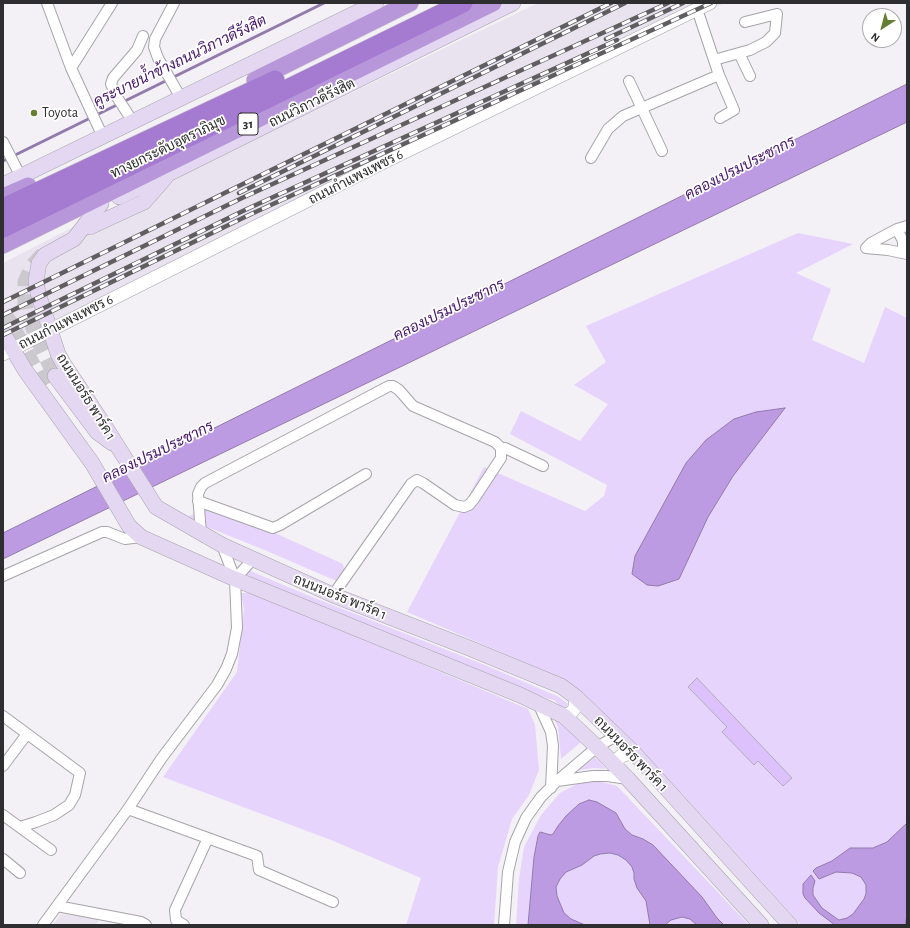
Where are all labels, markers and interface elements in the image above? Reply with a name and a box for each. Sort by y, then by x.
north arrow [862,8,902,48]
water label: คูระบายน้ำข้างถนนวิภาวดีรังสิต [91,11,269,111]
text: N [869,31,882,44]
street label: ถนนวิภาวดีรังสิต [266,75,358,131]
place label: Toyota [42,105,78,121]
marker: Toyota [29,108,39,118]
street label: ทางยกระดับอุตราภิมุข [108,112,228,182]
road number: 31 [238,113,258,135]
water label: คลองเปรมประชากร [682,132,798,204]
street label: ถนนกำแพงเพชร 6 [306,146,406,208]
water label: คลองเปรมประชากร [390,275,508,345]
street label: ถนนกำแพงเพชร 6 [16,291,116,353]
street label: ถนนนอร์ธ พาร์ค 1 [53,351,119,443]
water label: คลองเปรมประชากร [99,417,217,487]
street label: ถนนนอร์ธ พาร์ค 1 [291,571,389,623]
street label: ถนนนอร์ธ พาร์ค 1 [591,713,671,795]

